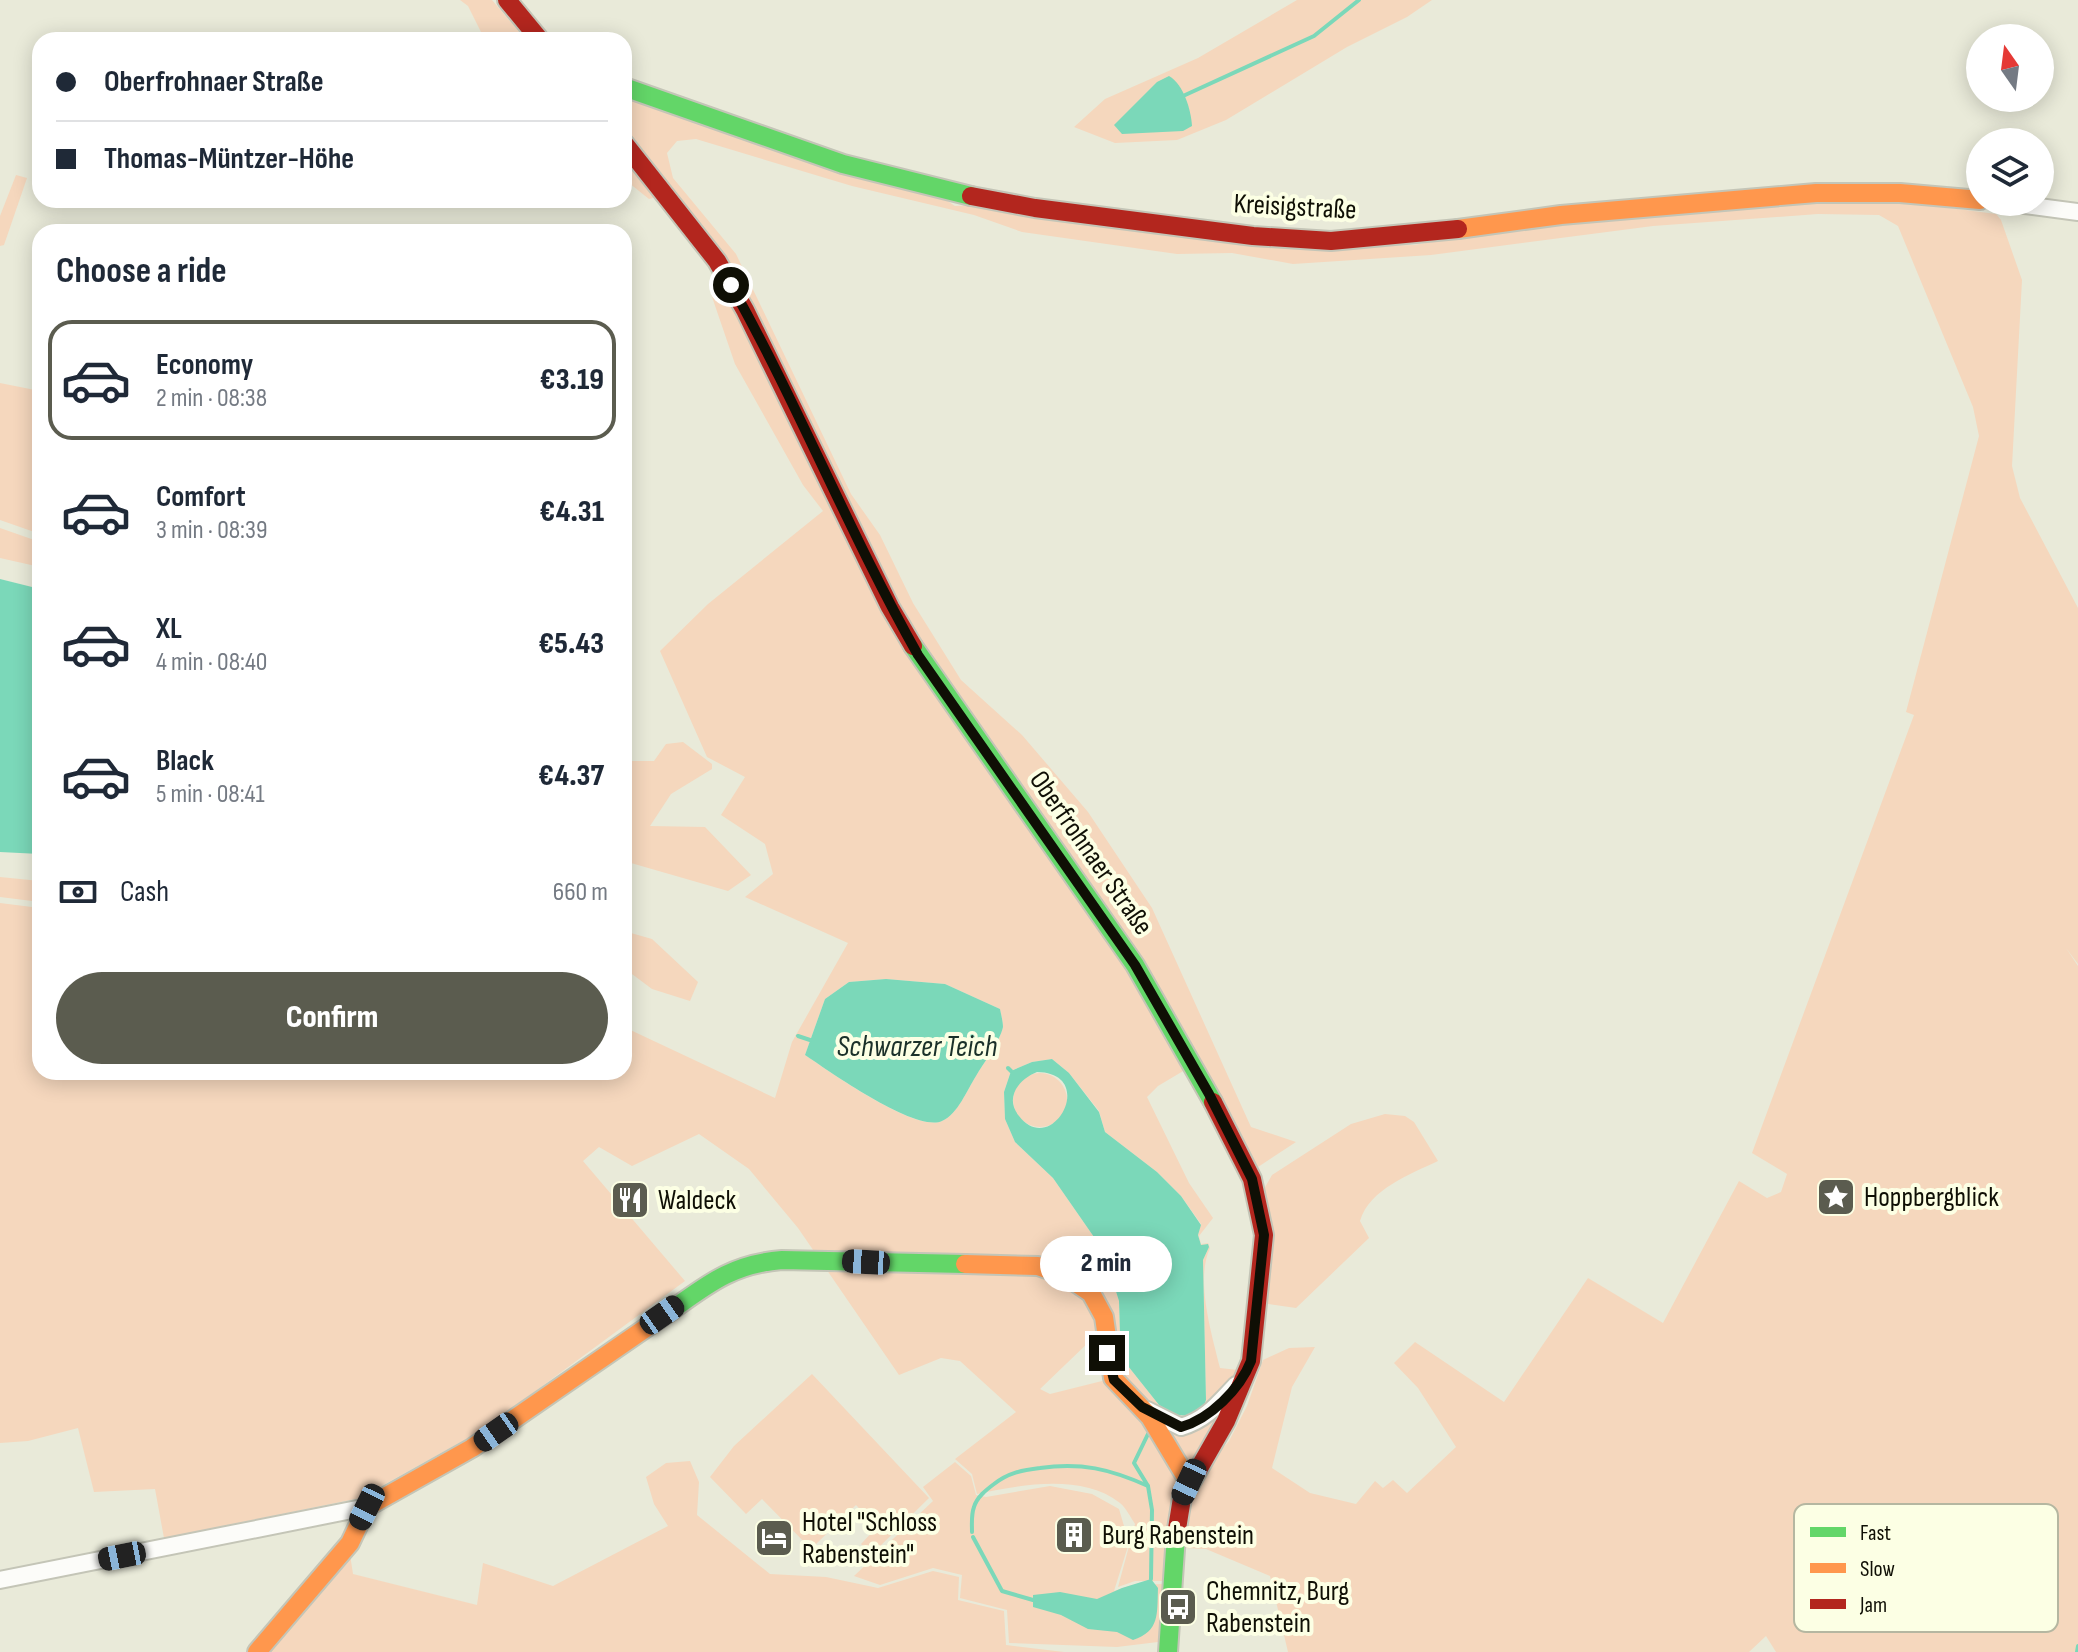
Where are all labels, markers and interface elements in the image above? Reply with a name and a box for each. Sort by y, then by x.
north arrow [1966,24,2054,112]
map controls [1966,24,2054,216]
text: Oberfrohnaer Straße [104,64,323,100]
button: layers [1966,128,2054,216]
text: Thomas-Müntzer-Höhe [104,141,354,177]
street label: Kreisigstraße [1233,187,1357,227]
text: Choose a ride [56,250,227,293]
route start [713,267,749,303]
icon: car [60,344,132,416]
text: Economy [156,347,253,383]
text: €3.19 [540,362,604,398]
text: 2 min · 08:38 [156,383,267,414]
icon: car [60,476,132,548]
text: Comfort [156,479,246,515]
text: €4.31 [540,494,604,530]
text: 3 min · 08:39 [156,515,267,546]
icon: car [60,608,132,680]
text: XL [156,611,182,647]
text: €5.43 [538,626,604,662]
text: 4 min · 08:40 [156,647,267,678]
icon: car [60,740,132,812]
text: Black [156,743,214,779]
text: €4.37 [538,758,604,794]
street label: Oberfrohnaer Straße [1022,765,1160,941]
text: 5 min · 08:41 [156,779,265,810]
icon: cash [56,870,100,914]
text: Cash [120,874,169,910]
text: 660 m [553,877,608,908]
button: Confirm [56,972,608,1064]
water label: Schwarzer Teich [837,1029,997,1065]
place icon: Hoppbergblick [1815,1176,1857,1218]
restaurant icon: Waldeck [609,1179,651,1221]
place label: Hoppbergblick [1864,1181,1999,1214]
place label: Waldeck [658,1184,737,1217]
callout: 2 min [1041,1237,1173,1293]
text: 2 min [1081,1248,1131,1279]
car [841,1249,891,1275]
car [635,1291,689,1339]
route end [1089,1335,1125,1371]
car [469,1408,523,1456]
car [1168,1455,1210,1509]
car [346,1480,388,1534]
legend [1794,1504,2058,1632]
place label: Hotel "Schloss Rabenstein" [802,1506,937,1571]
building icon: Burg Rabenstein [1053,1514,1095,1556]
hotel icon: Hotel "Schloss Rabenstein" [753,1517,795,1559]
place label: Burg Rabenstein [1102,1519,1254,1552]
text: Fast [1860,1520,1891,1547]
car [96,1540,148,1572]
text: Slow [1860,1556,1895,1583]
place label: Chemnitz, Burg Rabenstein [1206,1575,1349,1640]
bus stop icon: Chemnitz, Burg Rabenstein [1157,1586,1199,1628]
text: Jam [1859,1592,1887,1619]

